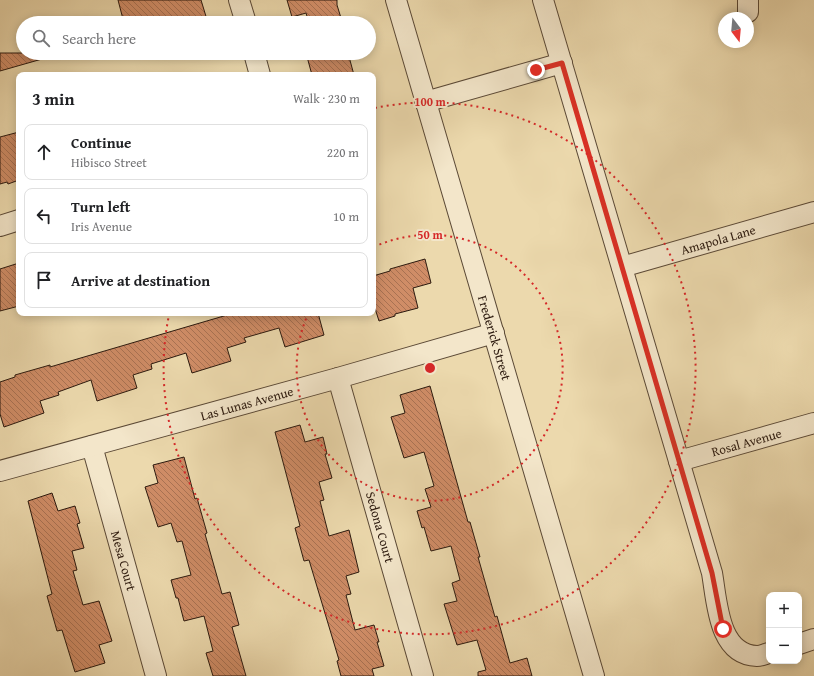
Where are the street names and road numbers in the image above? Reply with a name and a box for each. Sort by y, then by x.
street label: Amapola Lane [679,220,758,260]
street label: Frederick Street [473,293,516,383]
street label: Las Lunas Avenue [198,382,295,425]
street label: Rosal Avenue [709,424,784,461]
street label: Sedona Court [361,489,399,565]
street label: Mesa Court [106,529,141,593]

